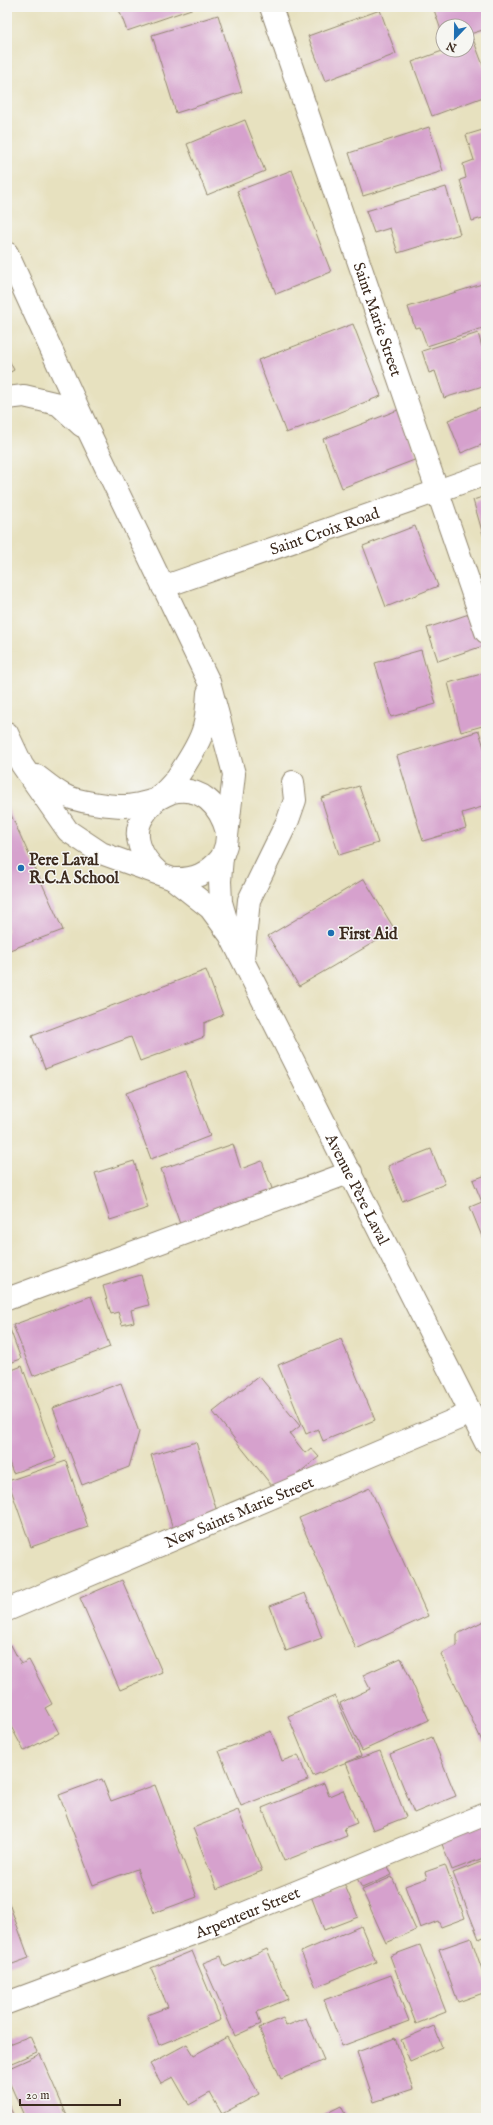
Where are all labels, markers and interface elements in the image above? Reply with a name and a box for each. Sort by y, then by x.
north arrow [435,18,475,58]
text: N [444,38,460,55]
street label: Saint Marie Street [348,260,406,380]
street label: Saint Croix Road [268,504,383,561]
place label: Pere Laval R.C.A School [29,851,120,889]
marker: Pere Laval R.C.A School [16,863,26,873]
place label: First Aid [339,925,398,945]
marker: First Aid [326,928,336,938]
street label: Avenue Père Laval [319,1130,393,1249]
street label: New Saints Marie Street [162,1473,318,1554]
street label: Arpenteur Street [192,1883,304,1944]
scale bar [20,2081,120,2107]
text: 20 m [26,2088,49,2103]

